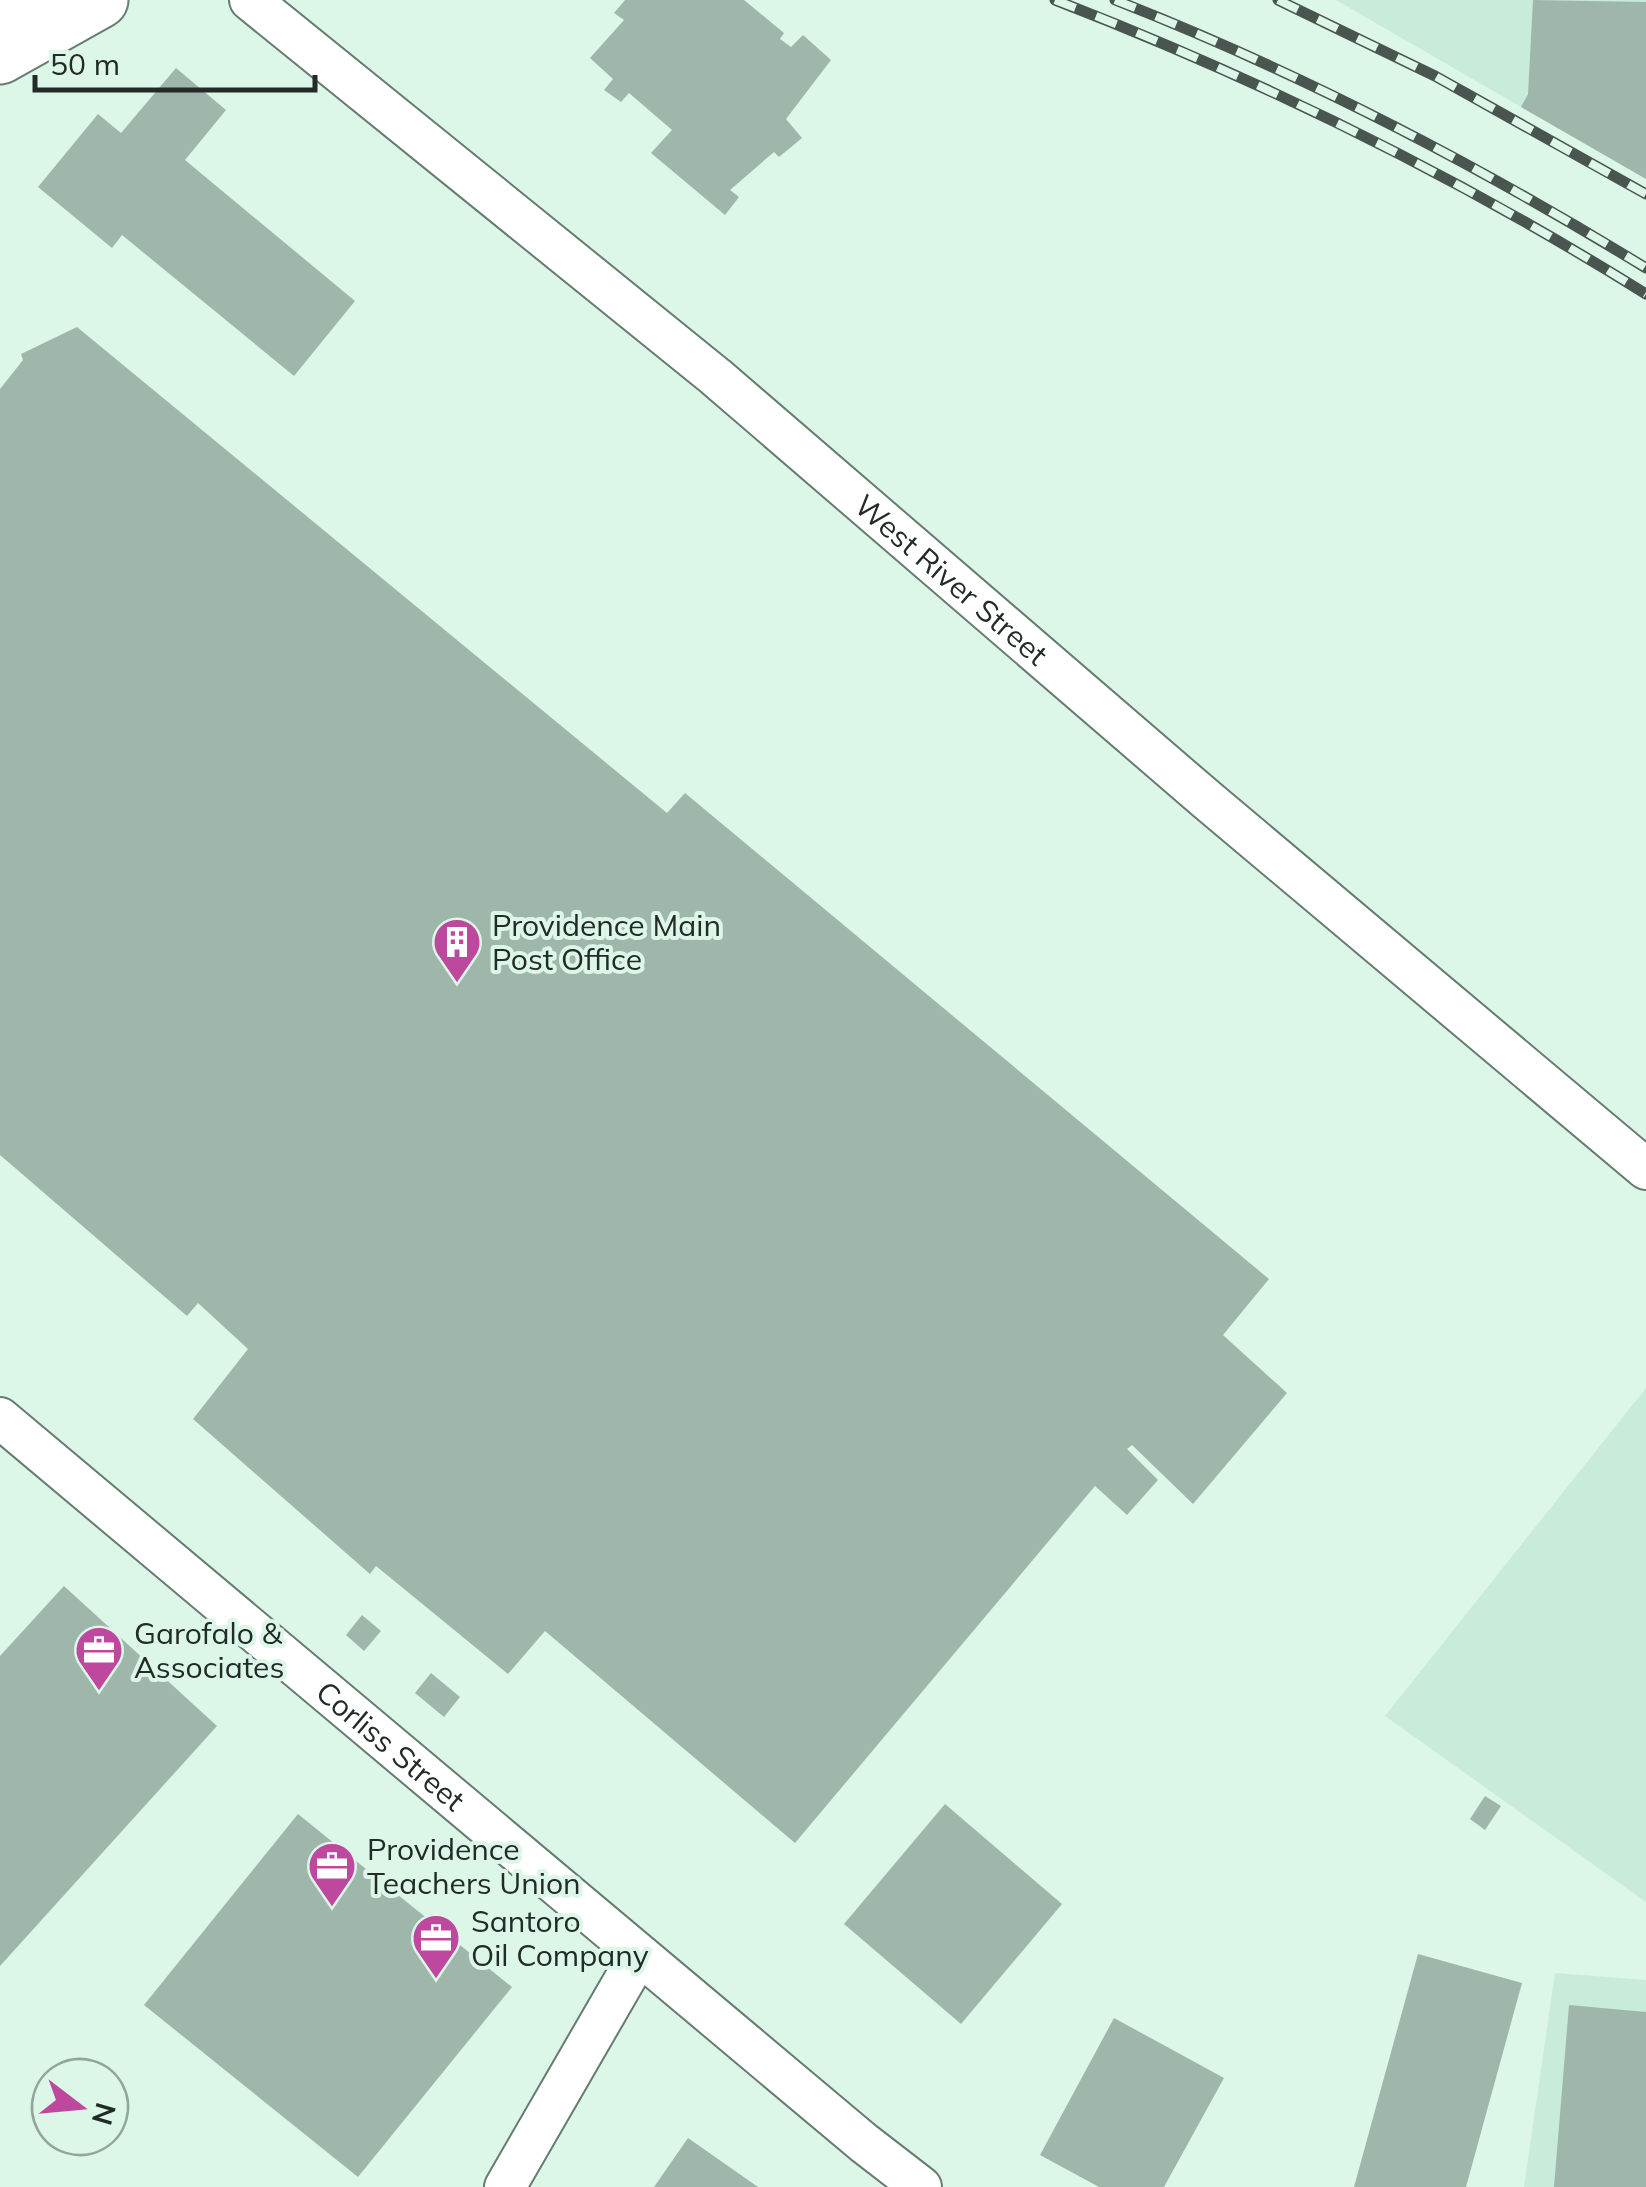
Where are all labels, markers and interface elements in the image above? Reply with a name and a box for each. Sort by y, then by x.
scale bar [35,30,315,92]
text: 50 m [50,45,120,83]
street label: West River Street [847,486,1056,673]
place label: Providence Main Post Office [492,906,721,978]
building icon: Providence Main Post Office [431,916,483,984]
place label: Garofalo & Associates [134,1614,284,1686]
office icon: Garofalo & Associates [73,1624,125,1692]
street label: Corliss Street [309,1673,473,1819]
place label: Providence Teachers Union [367,1830,581,1902]
office icon: Providence Teachers Union [306,1840,358,1908]
place label: Santoro Oil Company [471,1902,649,1974]
office icon: Santoro Oil Company [410,1912,462,1980]
north arrow [30,2057,130,2157]
text: N [85,2099,124,2129]

